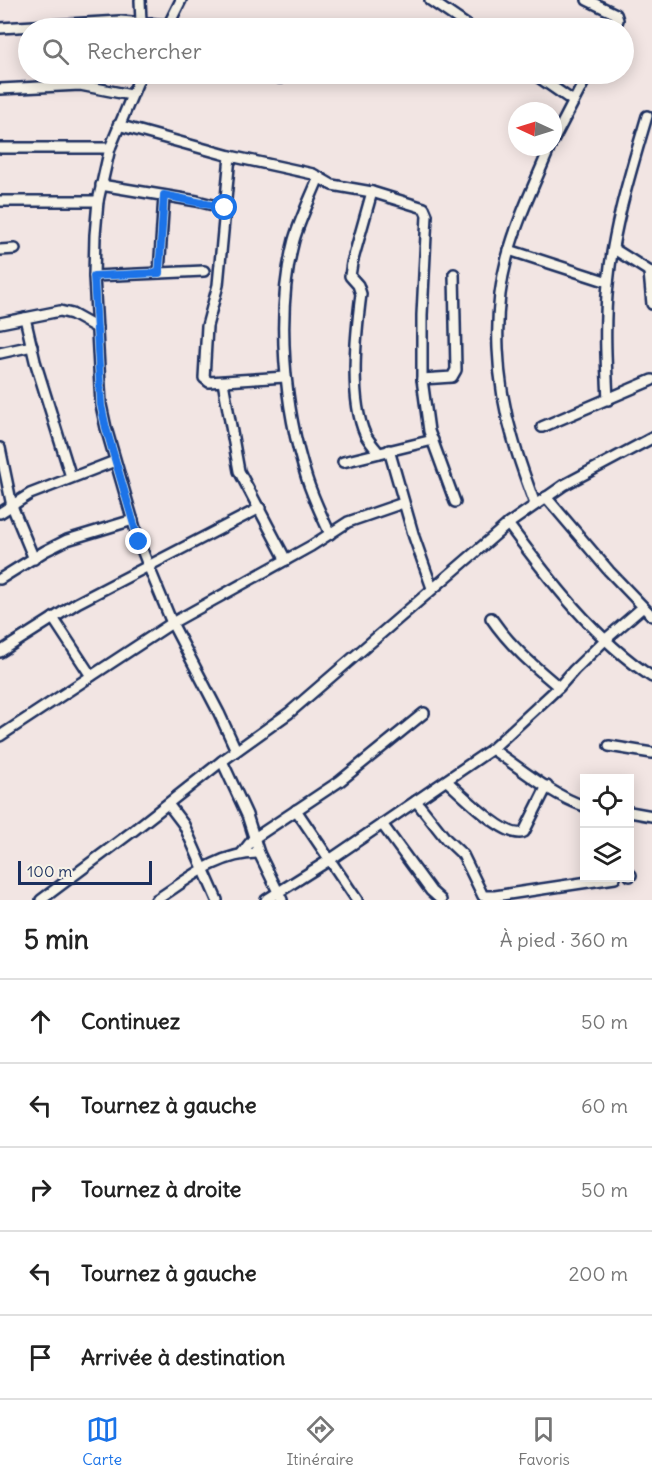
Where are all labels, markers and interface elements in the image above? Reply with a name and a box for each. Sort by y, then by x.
search box [18,18,634,84]
icon: search [39,35,72,68]
text: Rechercher [87,37,202,65]
north arrow [508,102,562,156]
route start [211,194,237,220]
route end [125,528,151,554]
map controls [580,774,634,882]
button: locate [580,774,634,828]
button: layers [580,828,634,882]
scale bar [18,858,152,886]
text: 100 m [27,861,72,881]
text: 5 min [24,923,89,956]
text: À pied · 360 m [500,927,628,952]
icon: ahead [24,1005,57,1038]
text: Continuez [81,1007,180,1035]
text: 50 m [581,1009,628,1034]
icon: left [24,1089,57,1122]
text: Tournez à gauche [81,1091,257,1119]
text: 60 m [581,1093,628,1118]
icon: right [24,1173,57,1206]
text: Tournez à droite [81,1175,241,1203]
text: 50 m [581,1177,628,1202]
icon: left [24,1257,57,1290]
text: Tournez à gauche [81,1259,257,1287]
text: 200 m [568,1261,628,1286]
icon: arrive [24,1341,57,1374]
text: Arrivée à destination [81,1343,285,1371]
tab: Carte [82,1413,122,1469]
tab: Itinéraire [287,1413,354,1469]
tab: Favoris [518,1413,570,1469]

